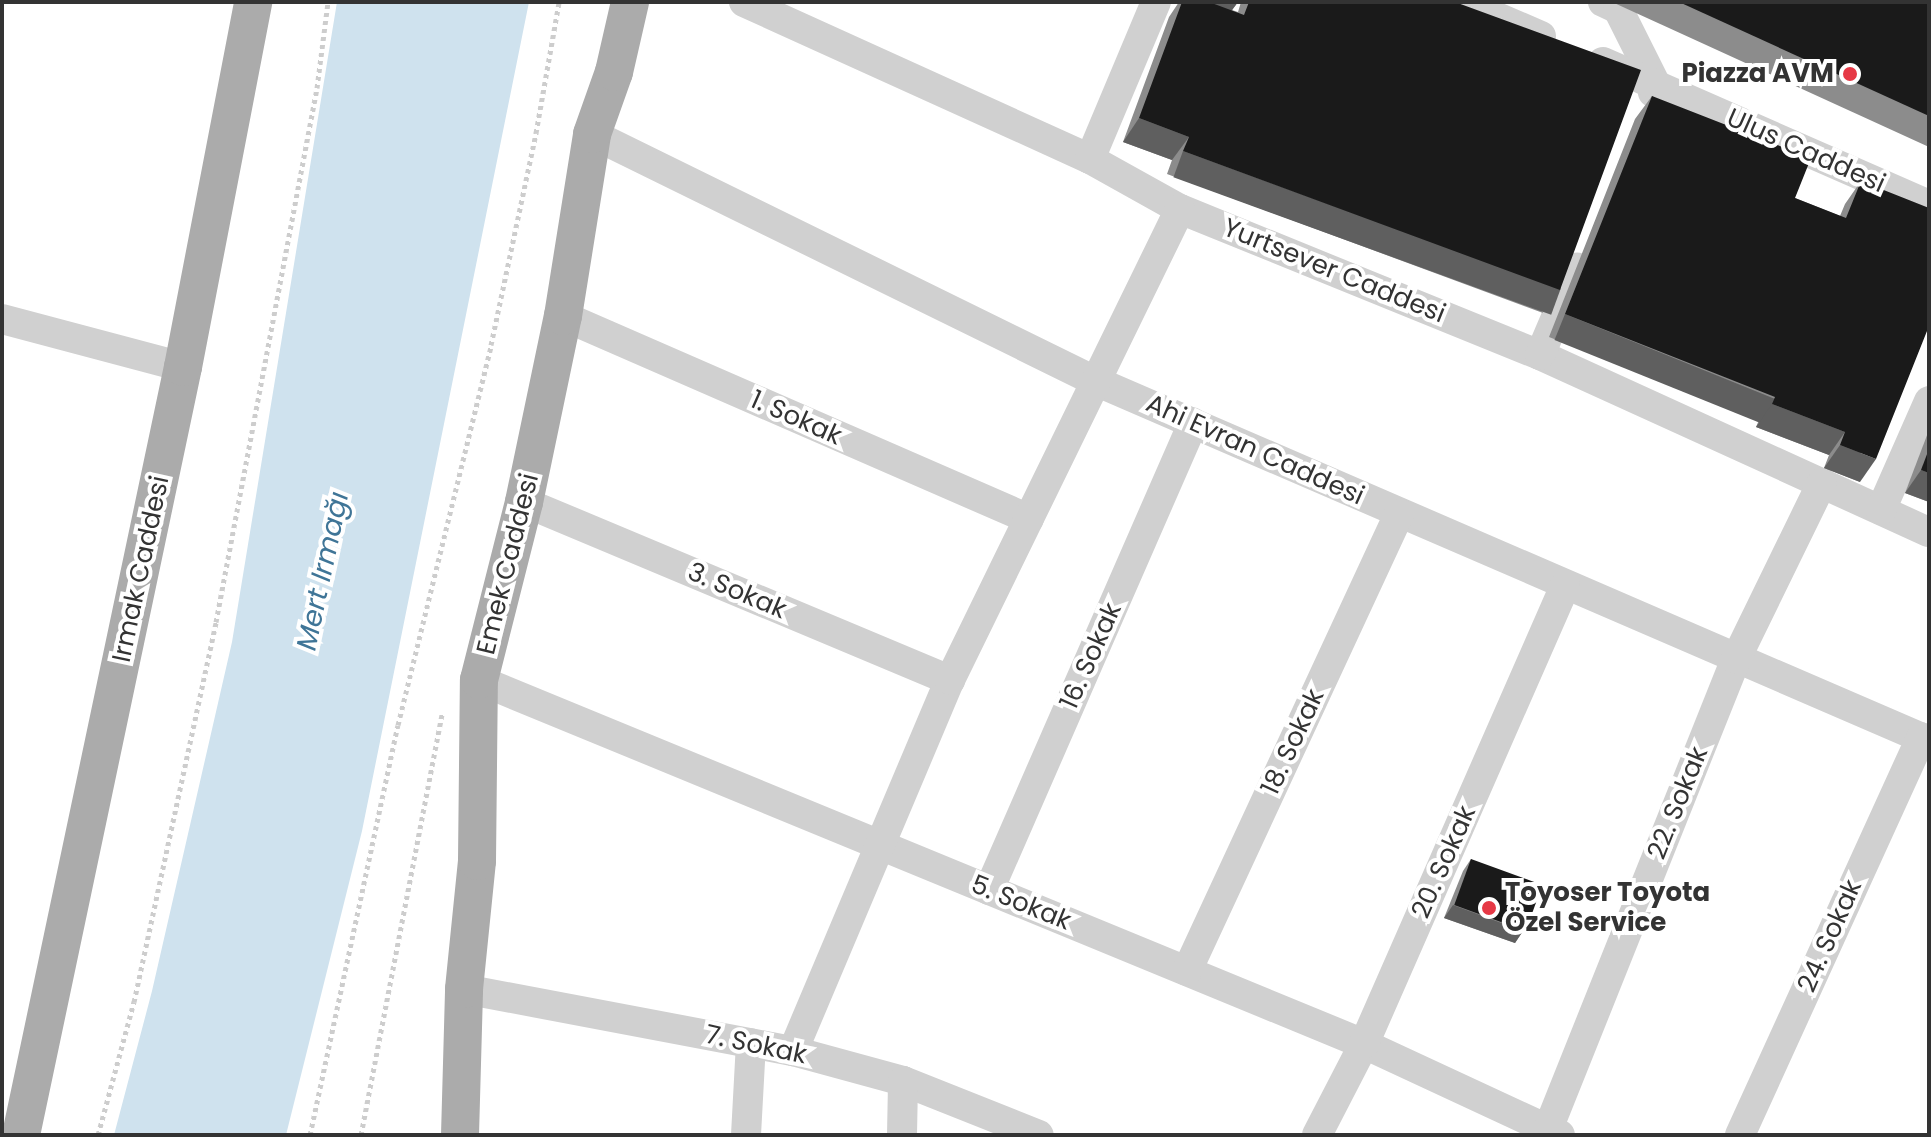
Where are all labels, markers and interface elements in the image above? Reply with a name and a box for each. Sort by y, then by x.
place label: Piazza AVM [1681,58,1834,90]
marker: Piazza AVM [1841,65,1859,83]
street label: Ulus Caddesi [1722,102,1890,200]
street label: Yurtsever Caddesi [1218,212,1450,330]
street label: 1. Sokak [745,384,847,452]
street label: Ahi Evran Caddesi [1141,388,1369,512]
street label: Emek Caddesi [470,470,546,658]
street label: Irmak Caddesi [106,473,176,665]
water label: Mert Irmağı [290,489,356,653]
street label: 3. Sokak [683,556,791,626]
street label: 16. Sokak [1054,598,1128,714]
street label: 18. Sokak [1255,684,1331,800]
street label: 22. Sokak [1641,742,1715,864]
street label: 20. Sokak [1405,801,1483,923]
street label: 5. Sokak [966,869,1076,937]
street label: 24. Sokak [1791,875,1869,997]
place label: Toyoser Toyota Özel Service [1505,877,1710,938]
marker: Toyoser Toyota Özel Service [1480,899,1498,917]
street label: 7. Sokak [702,1019,810,1071]

